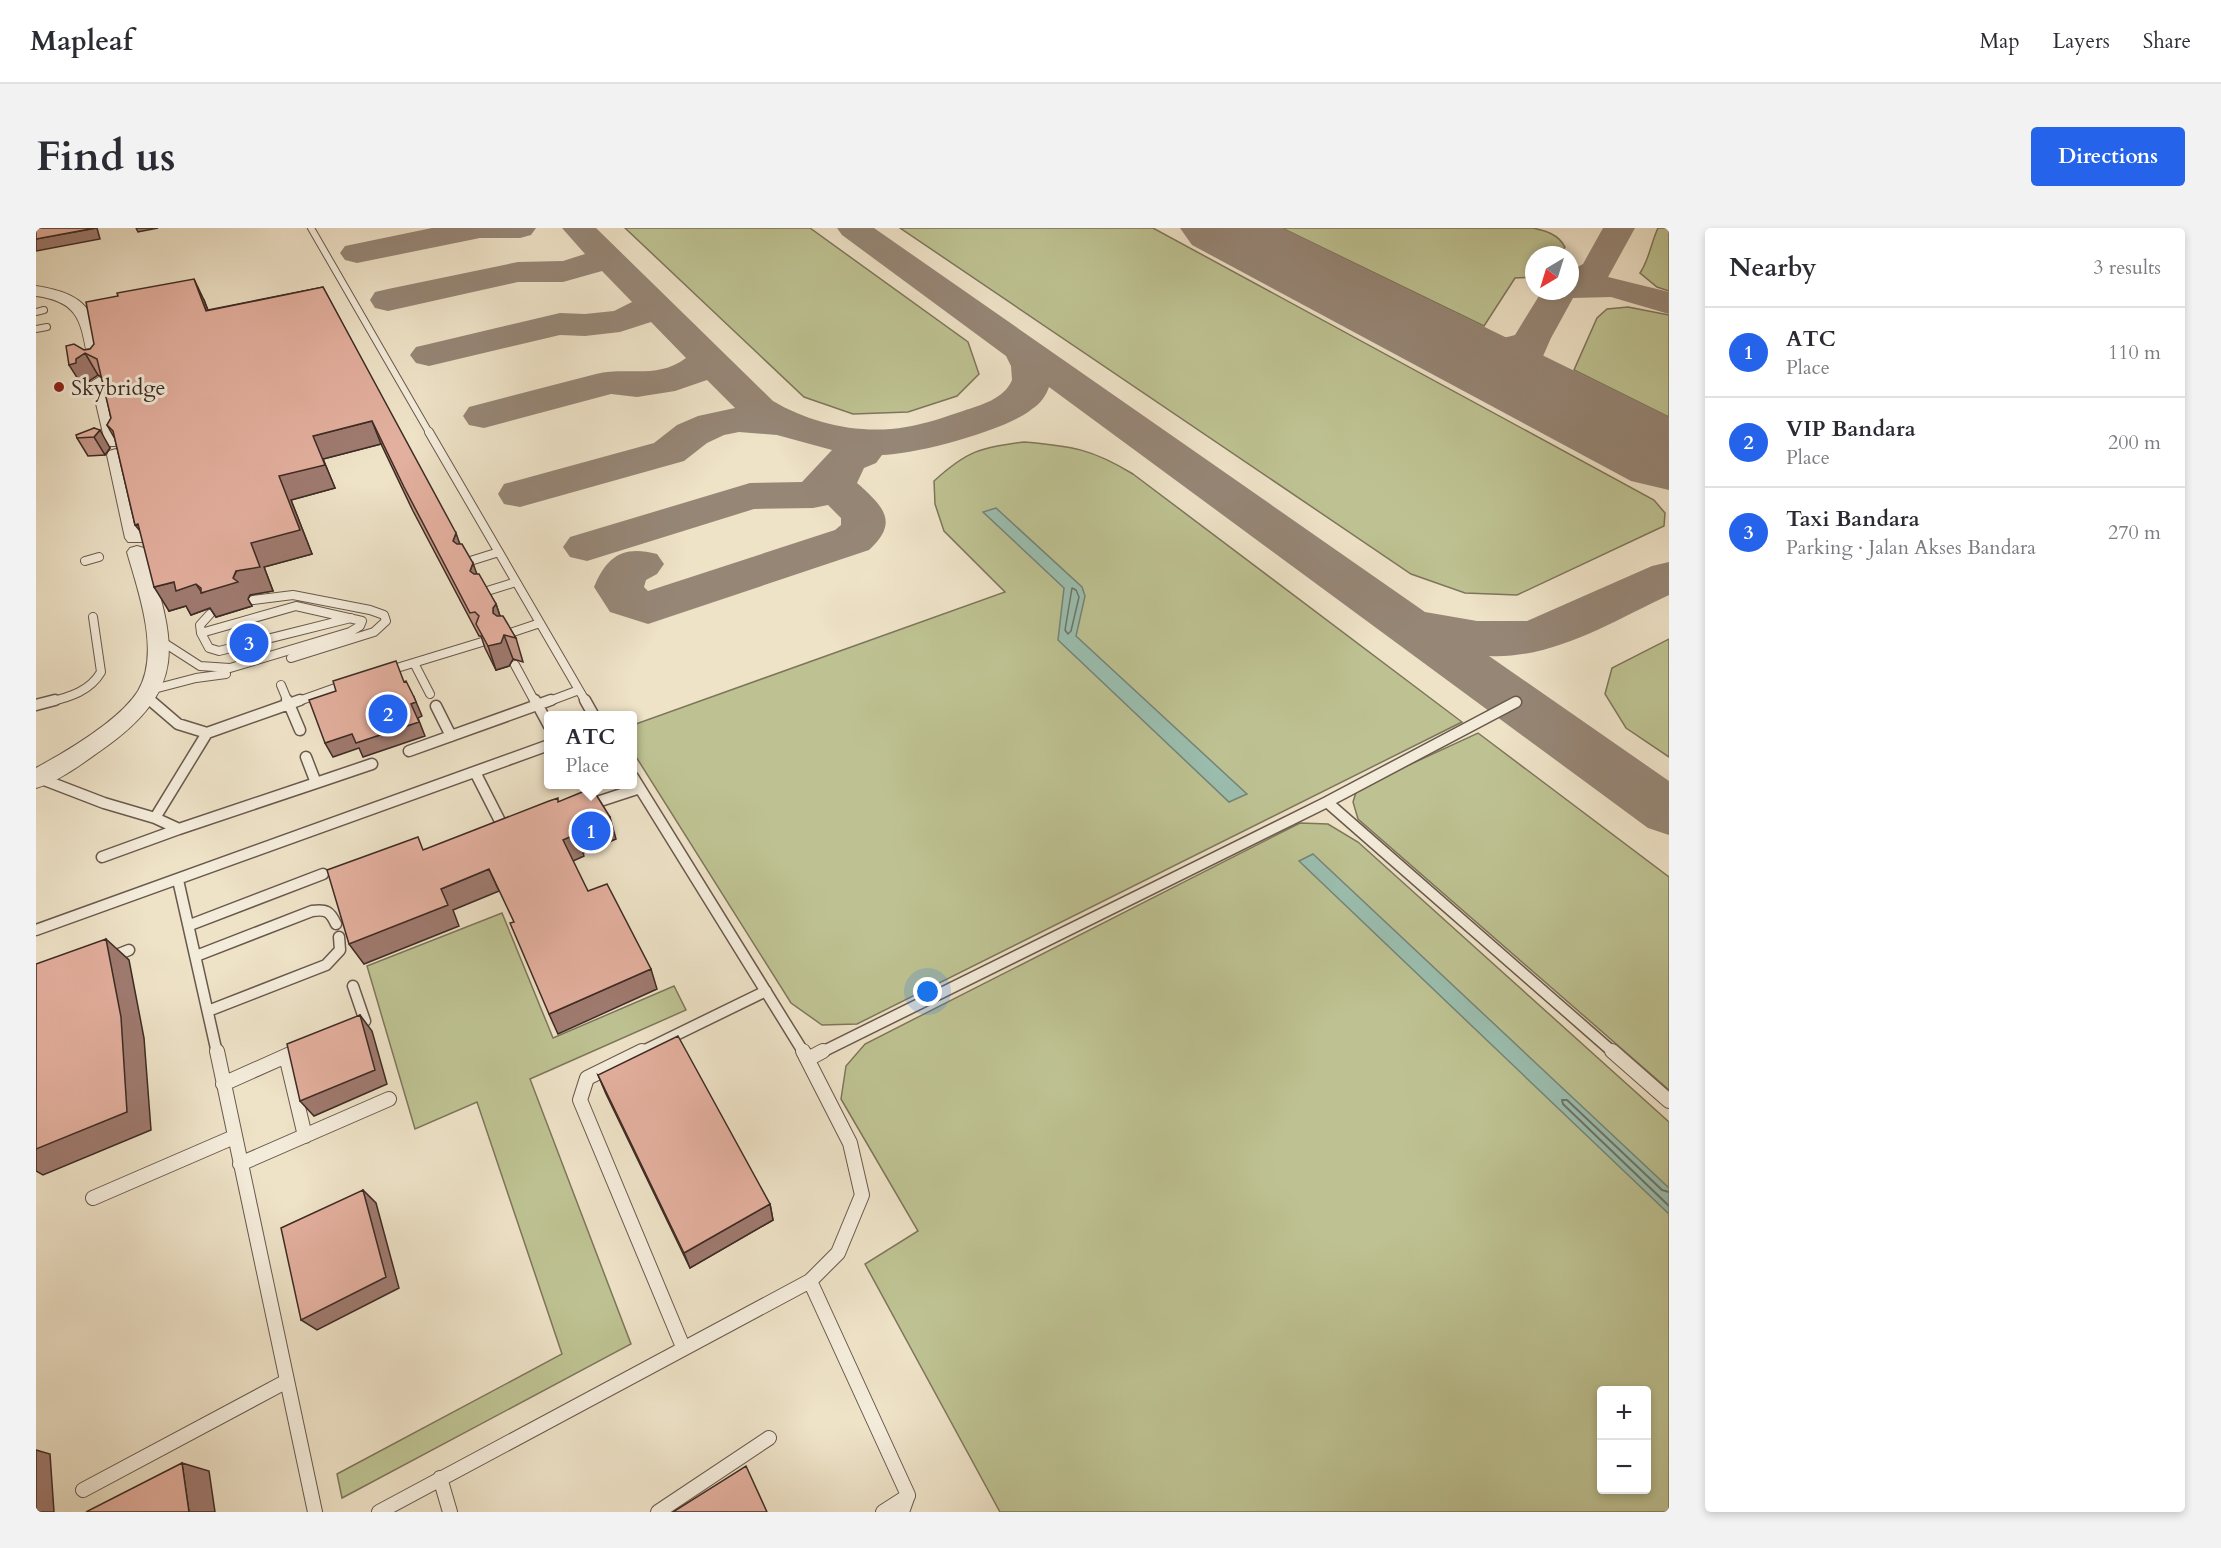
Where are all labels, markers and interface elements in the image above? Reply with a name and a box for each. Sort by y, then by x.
text: Mapleaf [30,22,133,60]
text: Map [1980,27,2020,56]
text: Layers [2053,27,2110,56]
text: Share [2143,27,2191,56]
button: Directions [2031,127,2185,186]
text: Find us [36,128,176,185]
north arrow [1525,246,1579,300]
text: Nearby [1729,250,1817,285]
text: 3 results [2093,254,2161,281]
text: ATC [1786,324,1836,354]
text: 1 [1743,339,1754,366]
text: 110 m [2108,339,2161,366]
text: Place [1786,354,1830,381]
place label: Skybridge [71,373,165,403]
marker: Skybridge [52,380,66,394]
text: VIP Bandara [1786,414,1916,444]
text: 2 [1743,429,1754,456]
text: 200 m [2108,429,2161,456]
text: Place [1786,444,1830,471]
text: Taxi Bandara [1786,504,1920,534]
text: 3 [1743,519,1754,546]
text: 270 m [2108,519,2161,546]
text: Parking · Jalan Akses Bandara [1786,534,2036,561]
pin: 3 [230,620,268,666]
pin: 2 [368,692,408,736]
popup [544,711,637,789]
text: ATC [566,722,615,752]
text: Place [566,752,609,779]
pin: 1 [572,808,610,854]
your location [913,977,942,1006]
map controls [1597,1386,1651,1494]
button: + [1597,1386,1651,1440]
button: − [1597,1440,1651,1494]

